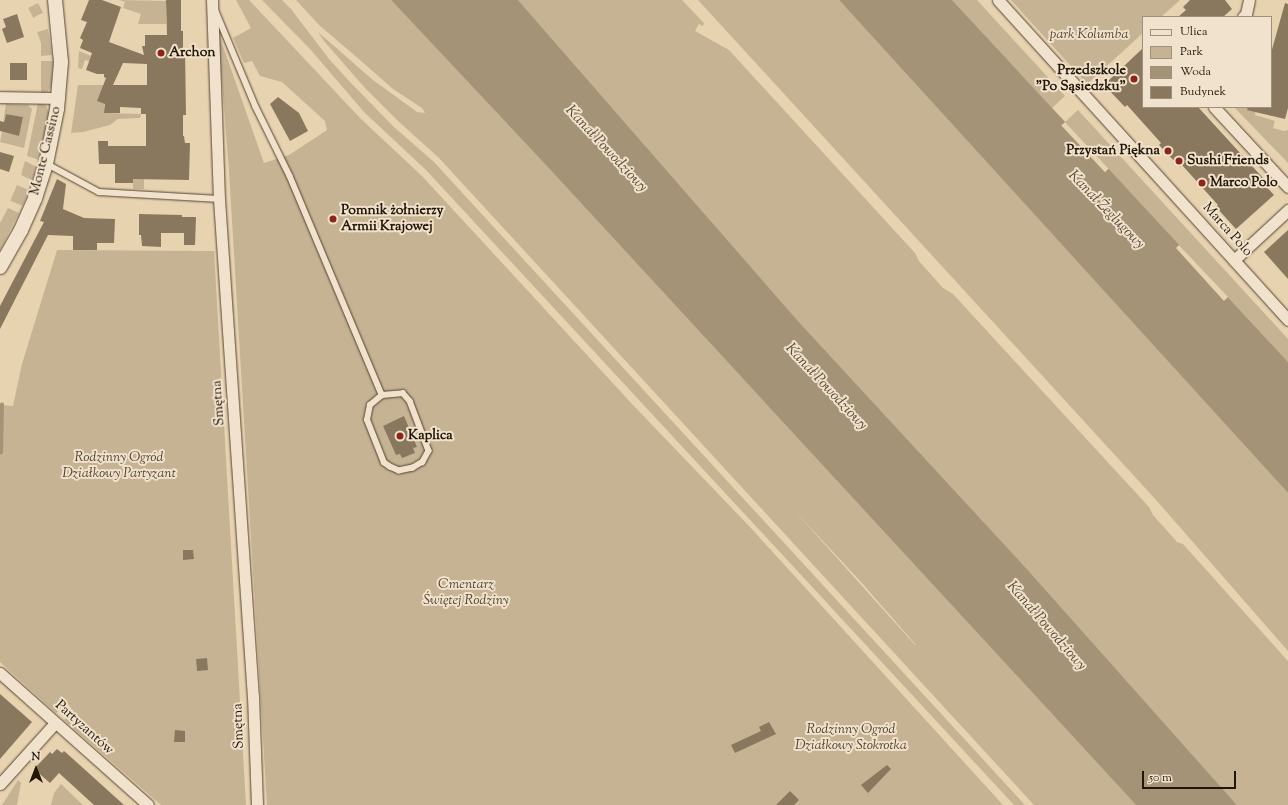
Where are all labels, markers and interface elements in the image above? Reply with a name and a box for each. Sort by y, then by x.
legend [1142,16,1272,108]
text: Ulica [1180,23,1207,41]
park label: park Kolumba [1049,27,1129,43]
text: Park [1180,43,1203,61]
place label: Archon [169,45,216,61]
marker: Archon [156,48,166,58]
place label: Przedszkole "Po Sąsiedzku" [1036,63,1126,96]
text: Woda [1180,63,1211,81]
marker: Przedszkole "Po Sąsiedzku" [1129,74,1139,84]
text: Budynek [1180,83,1226,101]
water label: Kanał Powodziowy [561,102,651,196]
street label: Monte Cassino [27,105,65,197]
place label: Przystań Piękna [1066,143,1160,159]
marker: Przystań Piękna [1163,146,1173,156]
place label: Sushi Friends [1187,153,1269,169]
marker: Sushi Friends [1174,156,1184,166]
water label: Kanał Żeglugowy [1064,167,1148,253]
place label: Marco Polo [1210,175,1278,191]
marker: Marco Polo [1197,178,1207,188]
street label: Marca Polo [1199,200,1255,260]
place label: Pomnik żołnierzy Armii Krajowej [341,203,443,236]
marker: Pomnik żołnierzy Armii Krajowej [328,214,338,224]
water label: Kanał Powodziowy [781,340,871,434]
street label: Smętna [209,380,229,426]
place label: Kaplica [408,428,453,444]
marker: Kaplica [395,431,405,441]
park label: Rodzinny Ogród Działkowy Partyzant [62,450,176,482]
park label: Cmentarz Świętej Rodziny [423,577,509,610]
water label: Kanał Powodziowy [1002,578,1090,674]
street label: Partyzantów [51,697,117,759]
street label: Smętna [230,703,248,749]
park label: Rodzinny Ogród Działkowy Stokrotka [795,722,907,754]
north arrow [16,749,56,789]
text: N [32,749,40,765]
scale bar [1144,763,1238,789]
text: 50 m [1149,769,1172,787]

